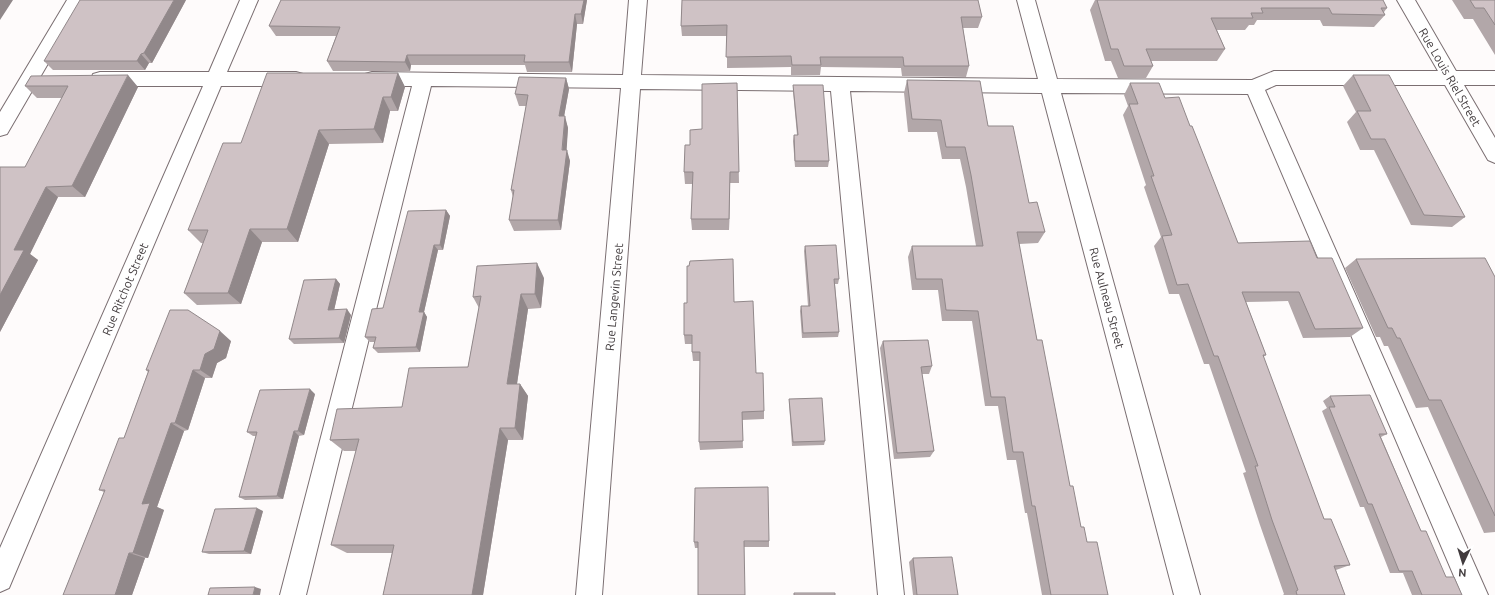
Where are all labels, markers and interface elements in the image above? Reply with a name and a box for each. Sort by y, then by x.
street label: Rue Louis Riel Street [1417,26,1484,129]
street label: Rue Ritchot Street [100,241,150,337]
street label: Rue Langevin Street [603,242,625,351]
street label: Rue Aulneau Street [1087,246,1127,350]
north arrow [1443,543,1483,583]
text: N [1458,567,1467,579]

